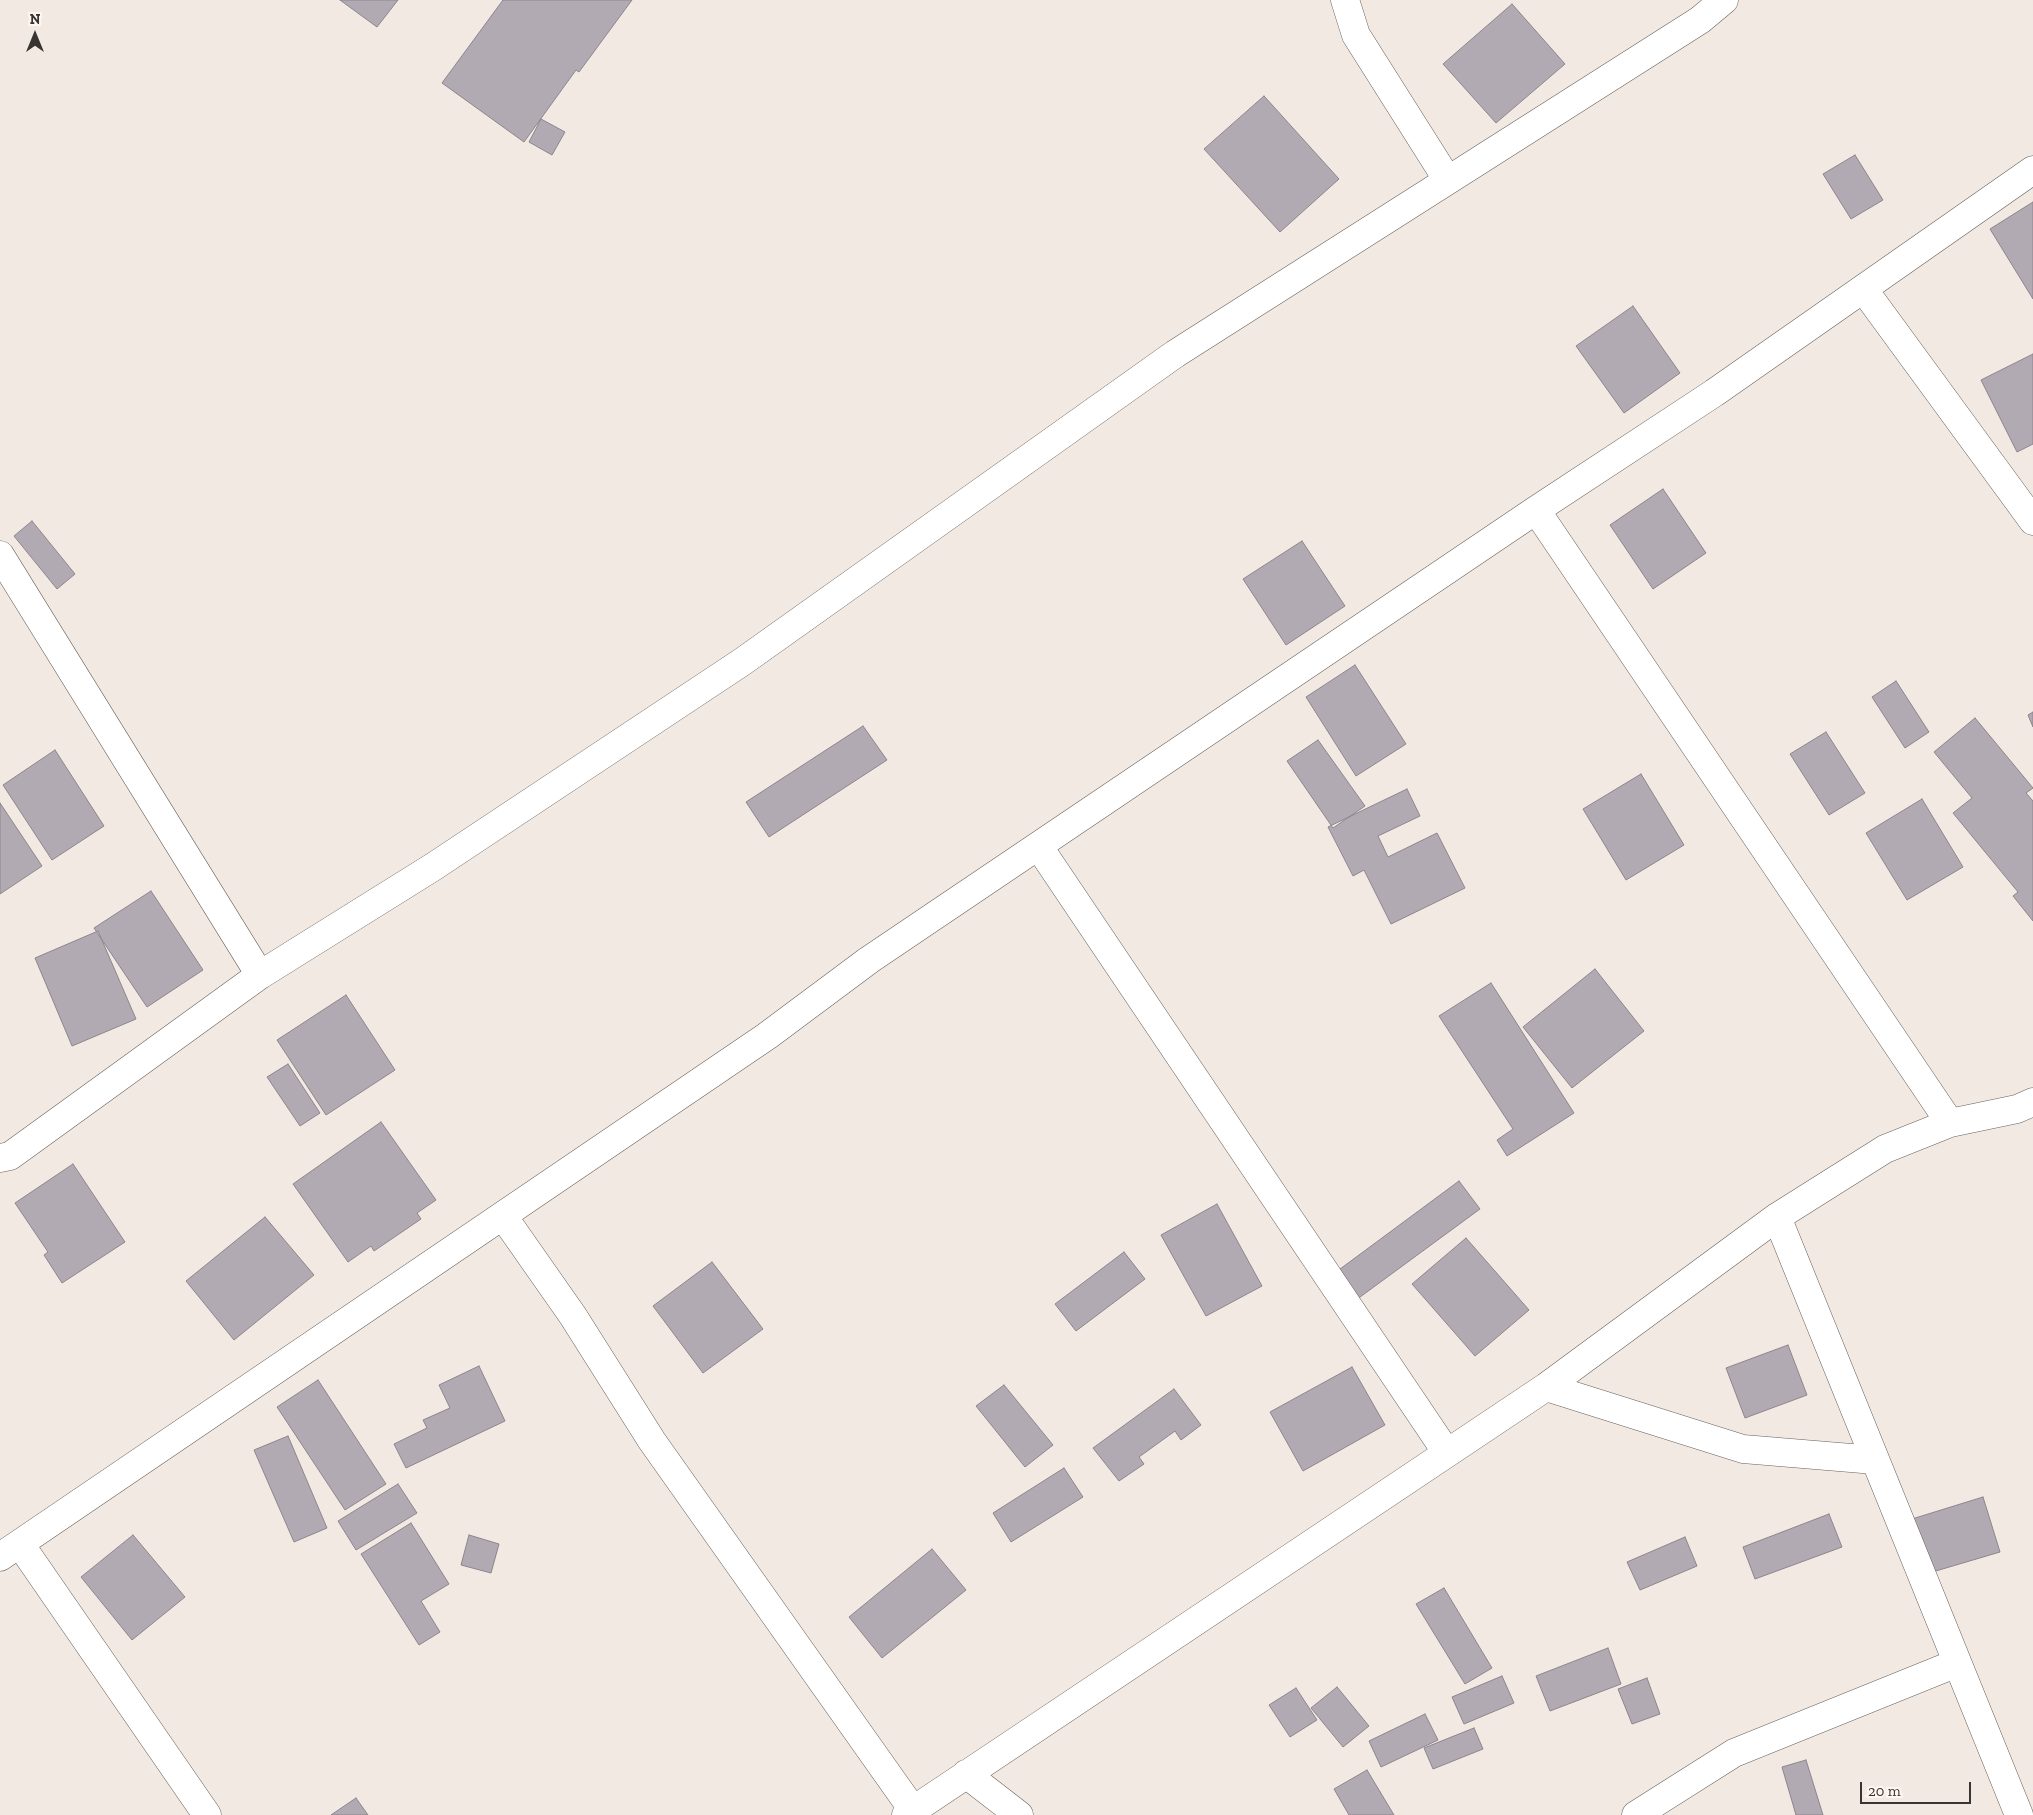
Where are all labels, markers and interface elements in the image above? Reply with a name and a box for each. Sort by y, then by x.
north arrow [10,10,60,60]
text: N [30,11,40,28]
scale bar [1863,1772,1974,1804]
text: 20 m [1868,1782,1901,1800]

